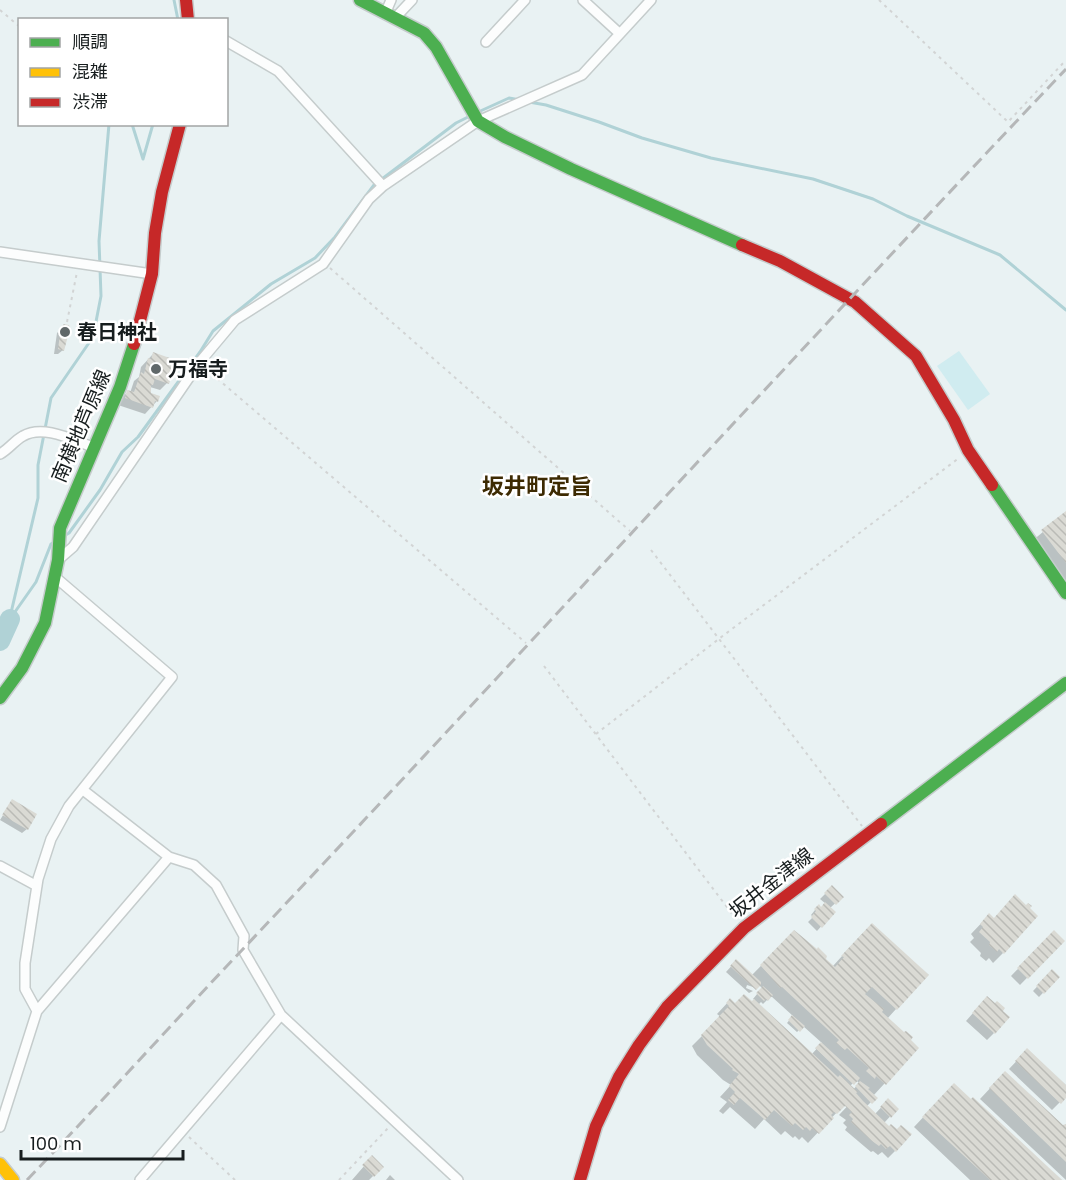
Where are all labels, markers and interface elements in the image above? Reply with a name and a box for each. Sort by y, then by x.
legend [18,18,228,126]
text: 順調 [72,29,108,54]
text: 混雑 [72,59,108,84]
text: 渋滞 [72,89,108,114]
place label: 春日神社 [77,318,157,346]
marker: 春日神社 [58,325,72,339]
place label: 万福寺 [168,355,228,383]
marker: 万福寺 [149,362,163,376]
street label: 南横地芦原線 [45,365,117,487]
district label: 坂井町定旨 [482,471,592,502]
street label: 坂井金津線 [723,841,819,925]
scale bar [21,1123,183,1161]
text: 100 m [30,1131,82,1156]

